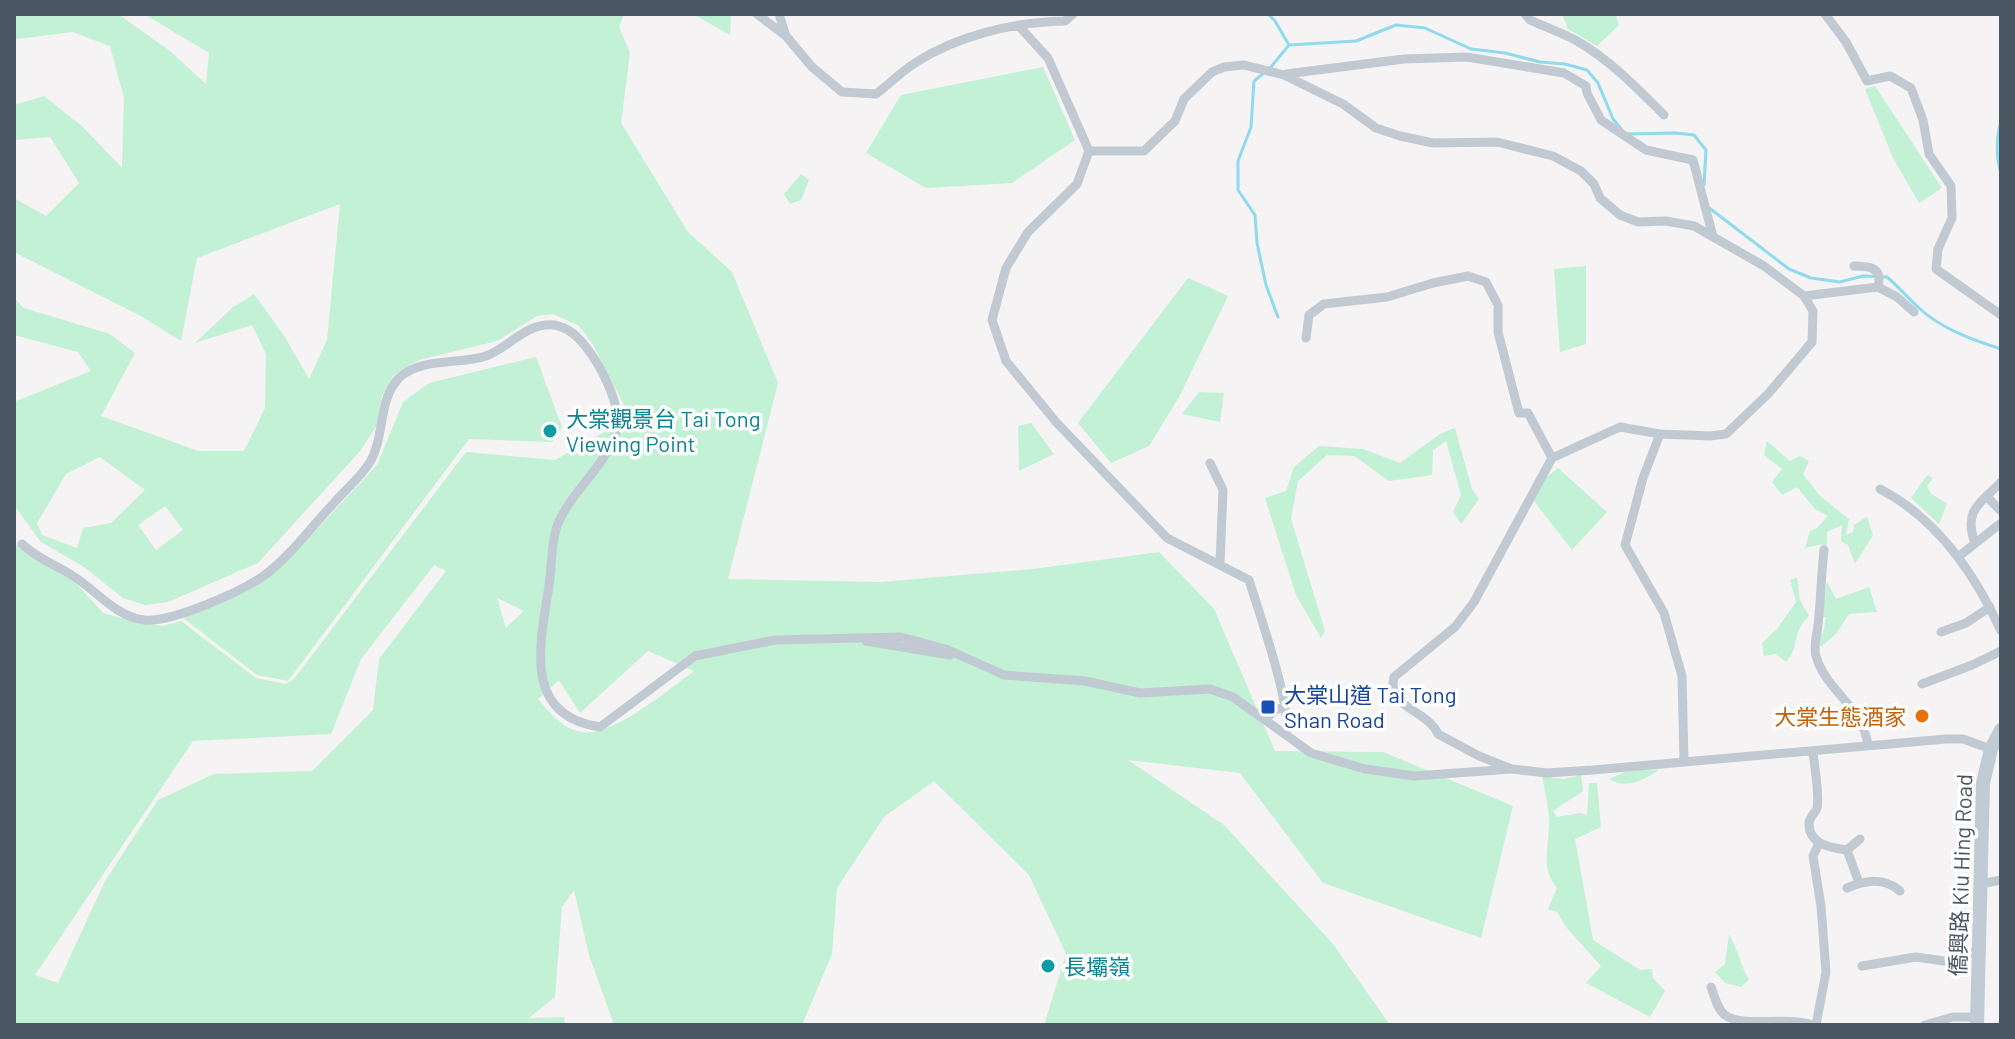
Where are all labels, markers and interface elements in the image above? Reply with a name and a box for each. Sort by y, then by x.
place label: 大棠觀景台 Tai Tong Viewing Point [566,405,760,456]
marker: 大棠觀景台 Tai Tong Viewing Point [541,422,559,440]
place label: 大棠山道 Tai Tong Shan Road [1284,681,1456,732]
marker: 大棠山道 Tai Tong Shan Road [1259,698,1277,716]
place label: 大棠生態酒家 [1774,703,1906,729]
marker: 大棠生態酒家 [1913,707,1931,725]
street label: 僑興路 Kiu Hing Road [1943,773,1977,977]
place label: 長壩嶺 [1064,953,1130,979]
marker: 長壩嶺 [1039,957,1057,975]

